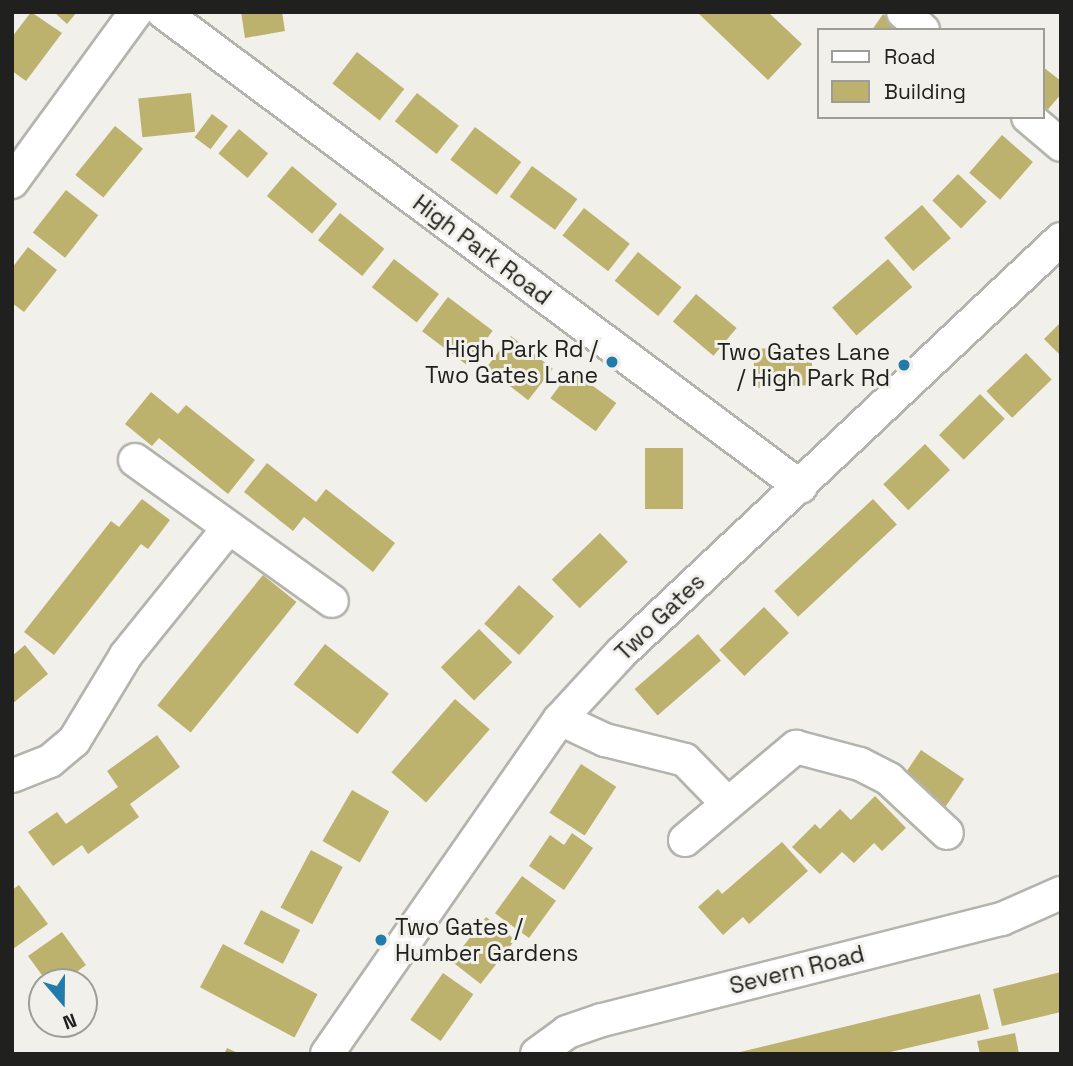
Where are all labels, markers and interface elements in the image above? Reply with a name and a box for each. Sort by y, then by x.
legend [818,28,1045,119]
text: Road [884,43,936,70]
text: Building [884,78,966,105]
street label: High Park Road [408,189,556,311]
place label: High Park Rd / Two Gates Lane [425,335,598,389]
place label: Two Gates Lane / High Park Rd [717,338,890,392]
marker: High Park Rd / Two Gates Lane [604,354,620,370]
marker: Two Gates Lane / High Park Rd [896,357,912,373]
street label: Two Gates [610,568,710,666]
place label: Two Gates / Humber Gardens [395,913,578,967]
marker: Two Gates / Humber Gardens [373,932,389,948]
street label: Severn Road [727,940,867,1000]
north arrow [28,968,98,1038]
text: N [59,1007,80,1035]

